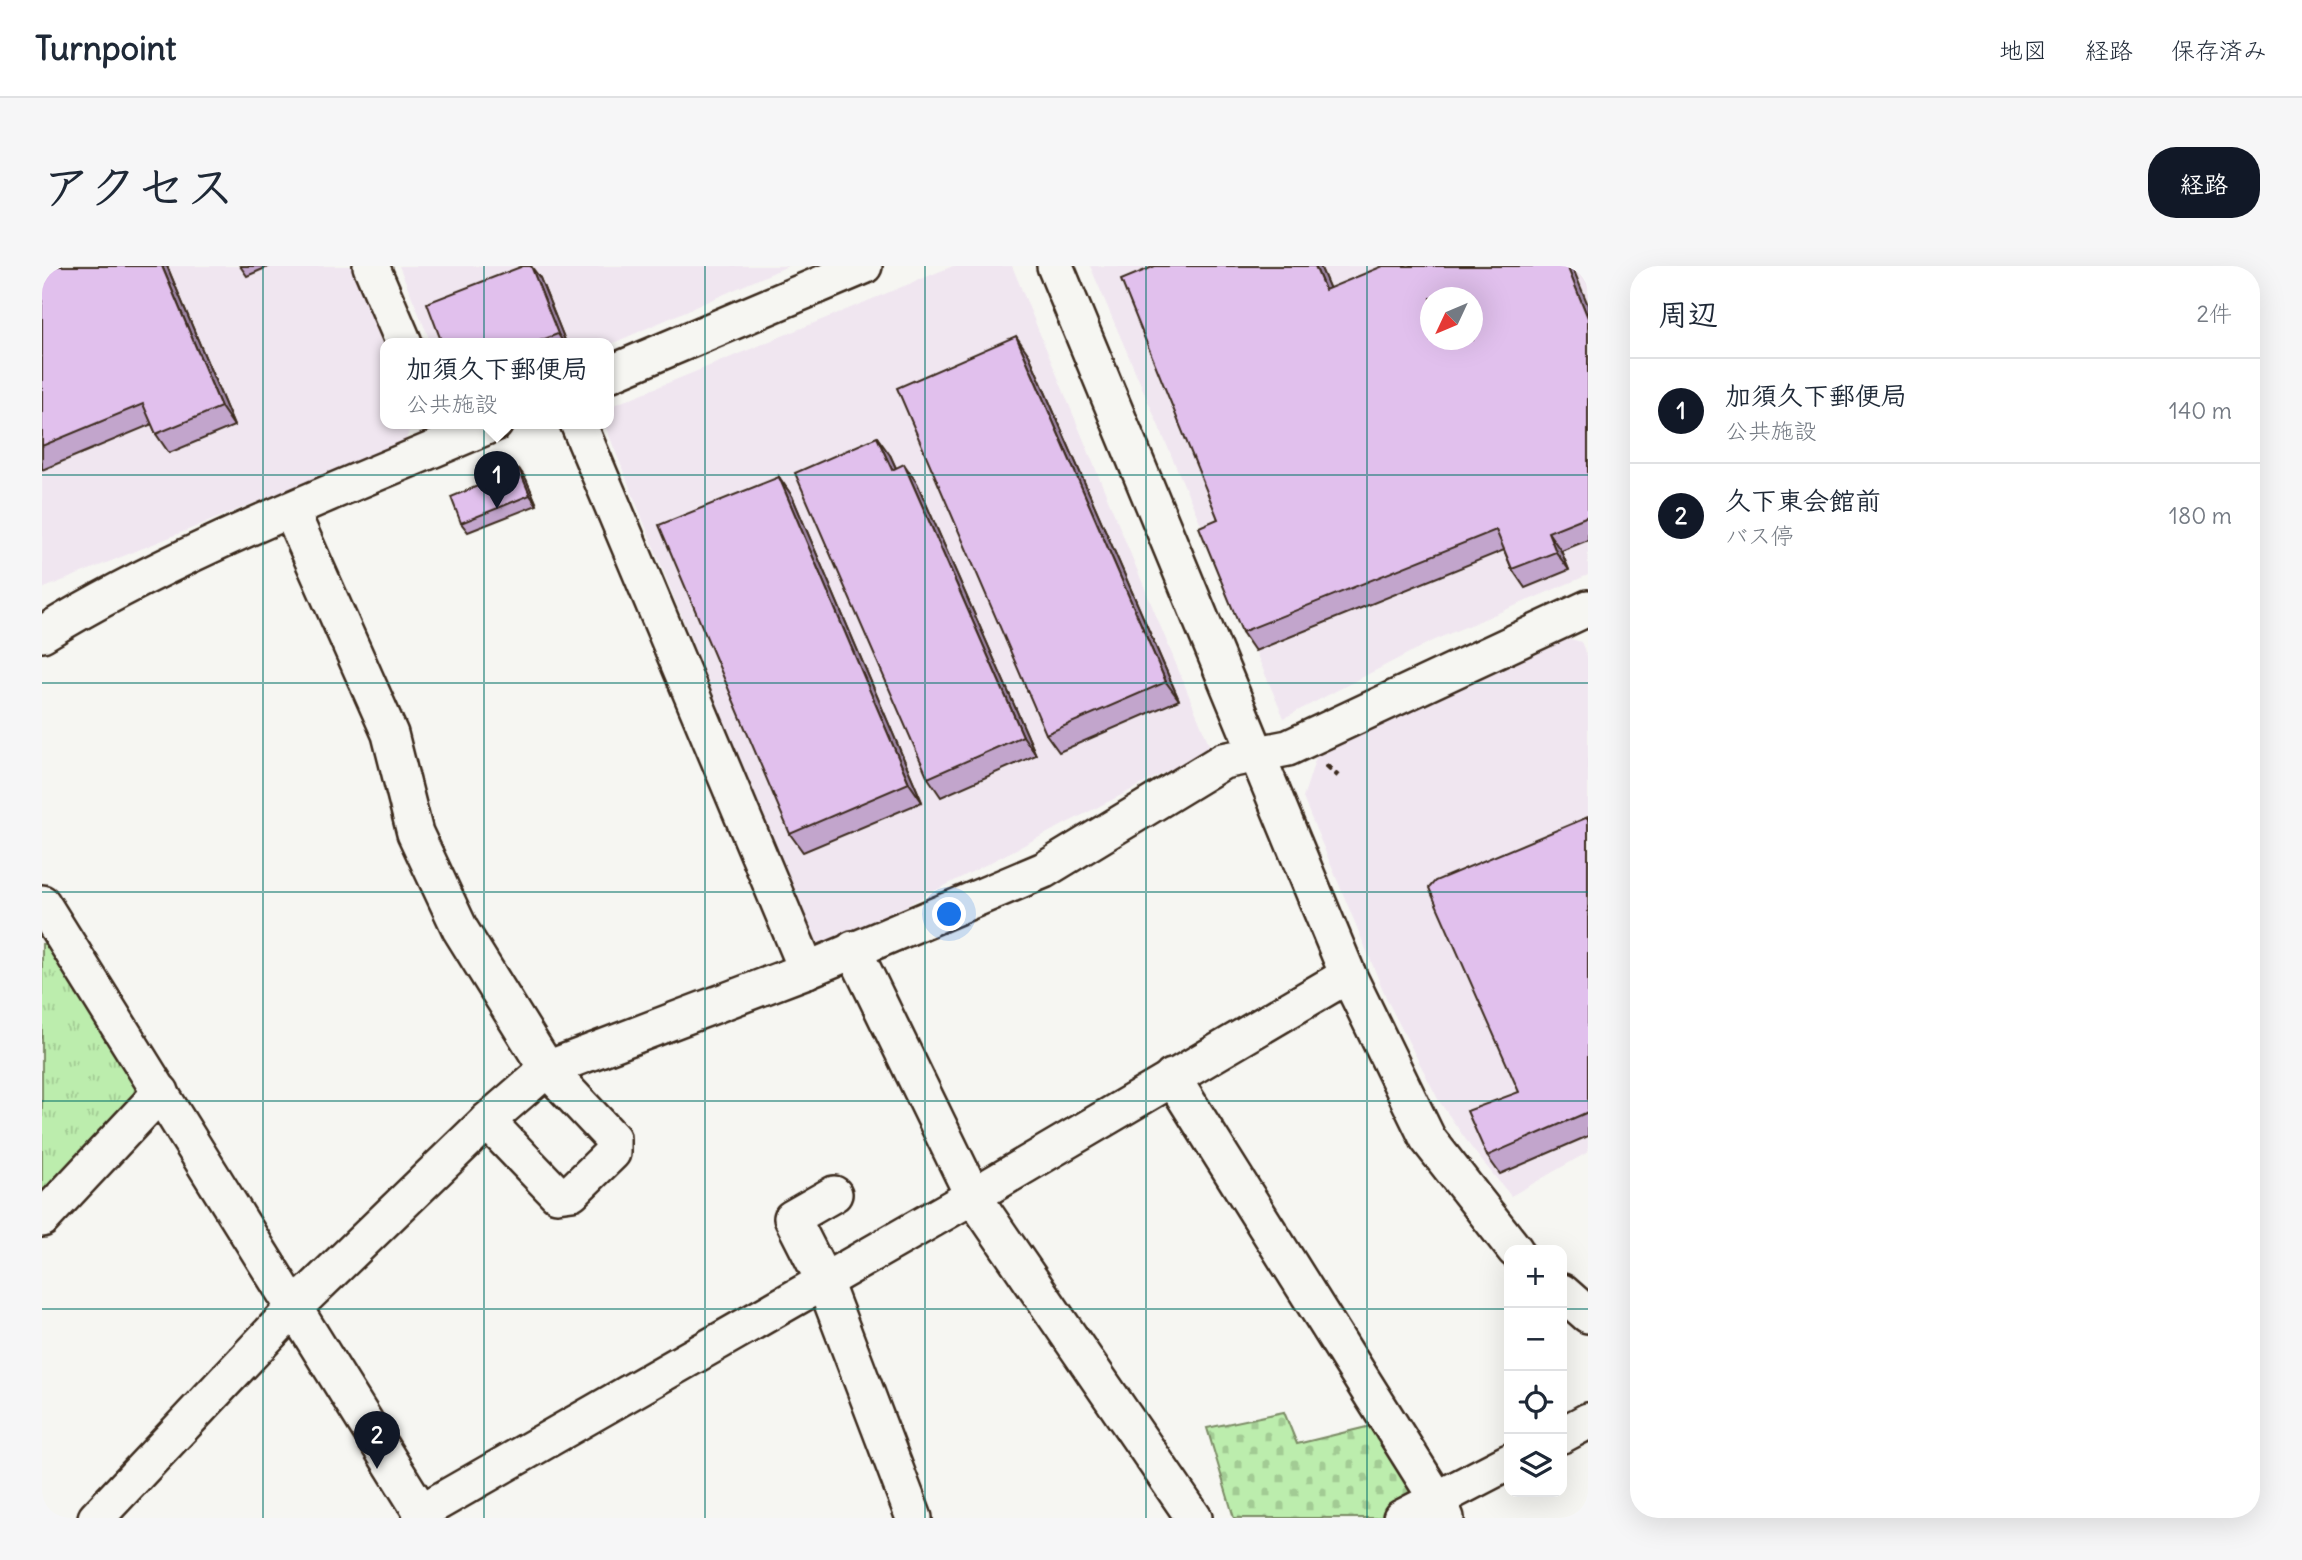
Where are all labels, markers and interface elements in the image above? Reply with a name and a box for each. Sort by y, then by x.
text: Turnpoint [35,27,176,69]
text: 地図 [1999,35,2047,65]
text: 経路 [2085,35,2133,65]
text: 保存済み [2171,35,2267,65]
button: 経路 [2148,147,2260,218]
text: アクセス [42,156,235,217]
north arrow [1420,287,1483,350]
text: 周辺 [1658,295,1718,333]
text: 2件 [2196,299,2232,328]
popup [380,338,614,429]
text: 加須久下郵便局 [406,352,588,385]
text: 加須久下郵便局 [1725,379,1907,412]
text: 公共施設 [406,389,498,418]
text: 1 [1676,396,1686,425]
text: 140 m [2169,396,2232,425]
text: 公共施設 [1725,416,1817,445]
pin: 1 [474,451,520,509]
text: 久下東会館前 [1725,484,1881,517]
text: 2 [1675,501,1687,530]
text: 180 m [2169,501,2232,530]
text: バス停 [1725,521,1794,550]
your location [932,897,966,931]
map controls [1504,1245,1567,1497]
button: + [1504,1245,1567,1308]
button: − [1504,1308,1567,1371]
button: locate [1504,1371,1567,1434]
pin: 2 [354,1411,400,1469]
button: layers [1504,1434,1567,1497]

